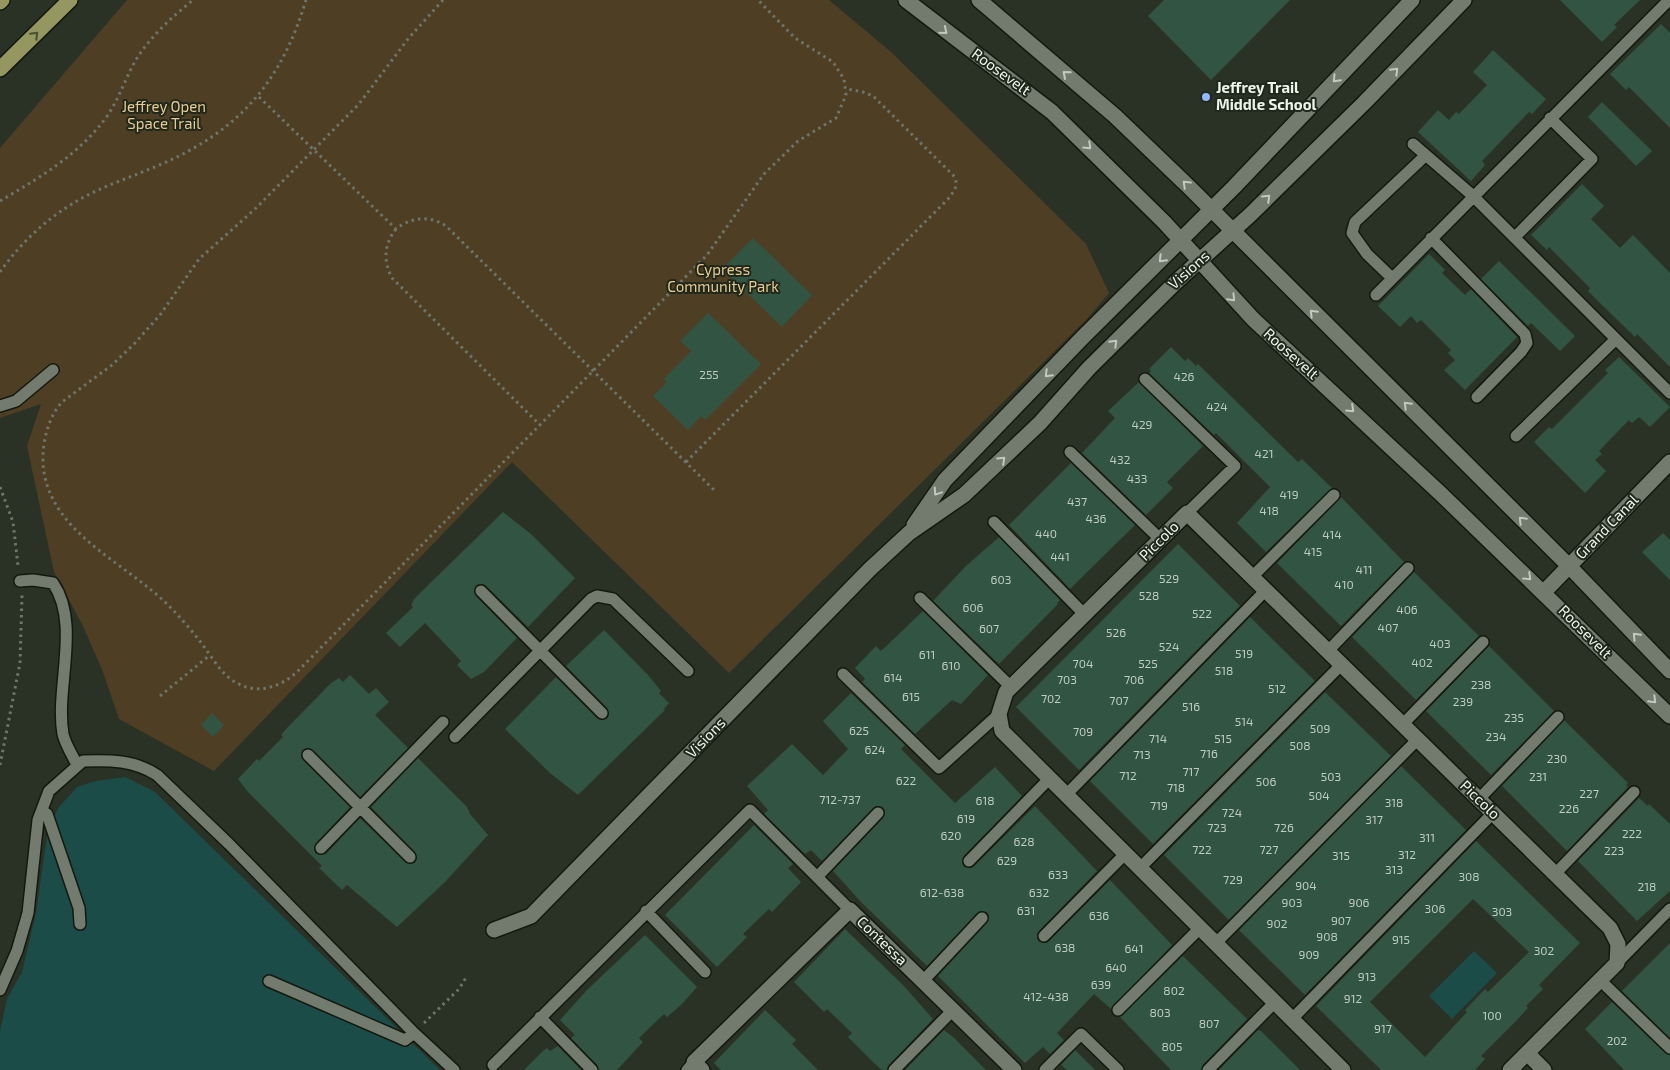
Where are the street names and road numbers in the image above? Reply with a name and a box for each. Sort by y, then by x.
street label: Roosevelt [969,44,1035,99]
street label: Visions [1164,246,1213,292]
street label: Roosevelt [1260,324,1323,383]
street label: Grand Canal [1571,490,1642,562]
street label: Piccolo [1135,517,1182,564]
street label: Roosevelt [1555,601,1616,662]
street label: Visions [682,713,729,761]
street label: Piccolo [1457,776,1504,823]
street label: Contessa [854,912,912,969]

